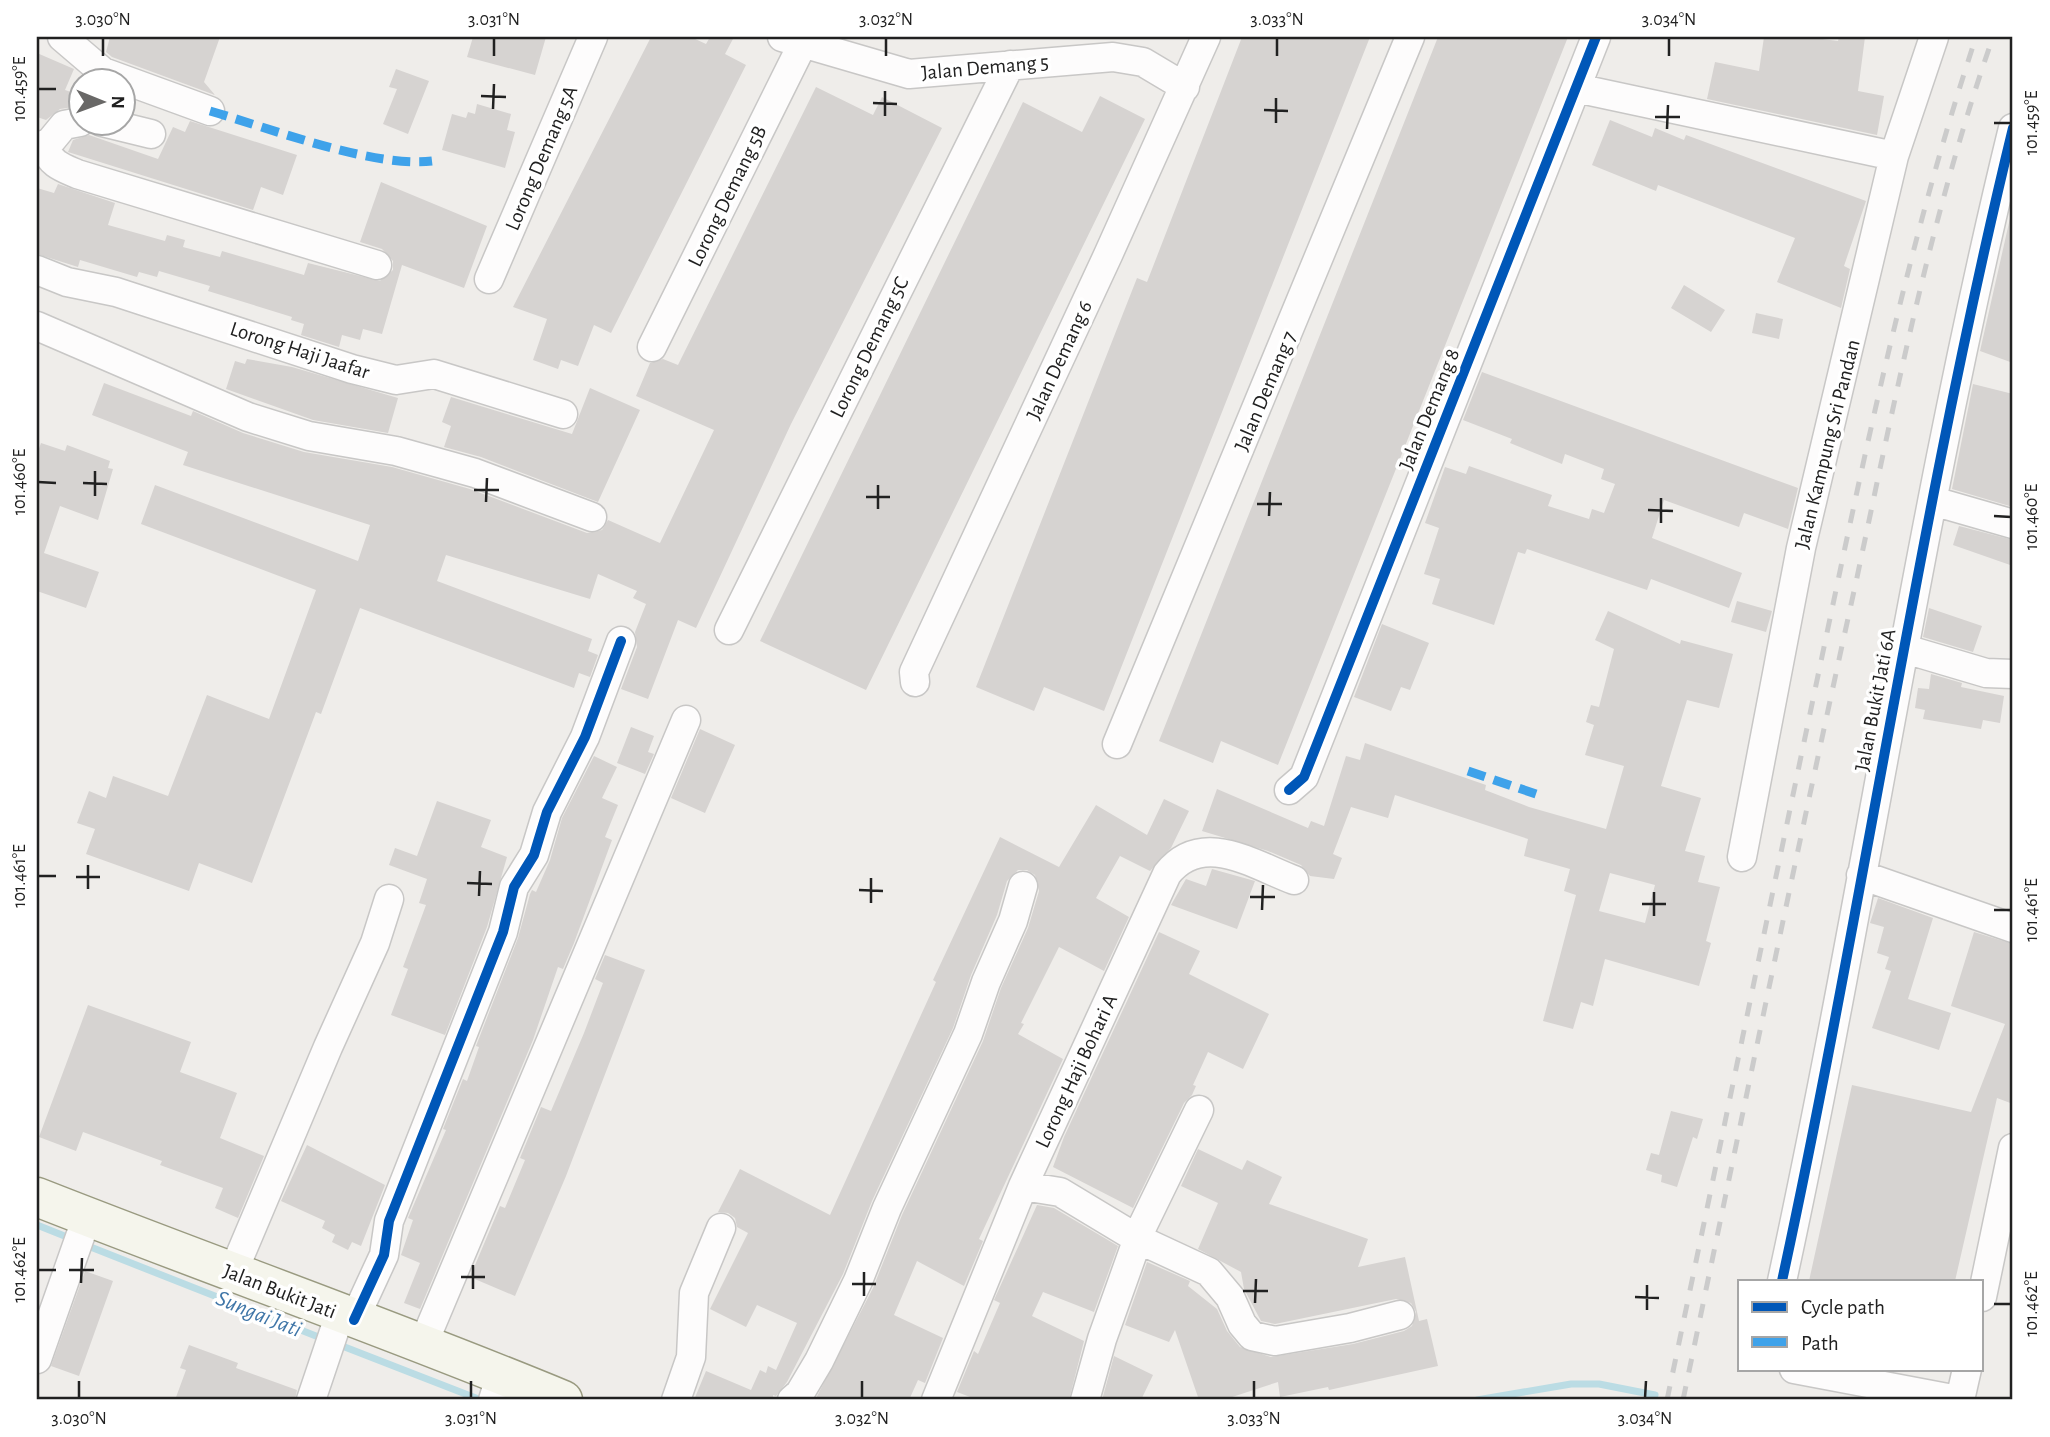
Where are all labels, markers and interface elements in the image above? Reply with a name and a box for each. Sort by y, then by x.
text: 3.030°N [75,11,131,29]
text: 3.031°N [468,11,520,29]
text: 3.032°N [859,11,913,29]
text: 3.033°N [1250,11,1304,29]
text: 3.034°N [1642,11,1696,29]
street label: Jalan Demang 5 [921,51,1050,84]
text: 101.459°E [11,56,29,121]
north arrow [66,66,136,136]
street label: Lorong Demang 5A [502,83,581,234]
text: 101.459°E [2023,90,2041,155]
text: N [108,95,127,109]
street label: Lorong Demang 5B [684,122,771,270]
street label: Lorong Demang 5C [826,273,913,421]
street label: Jalan Demang 6 [1023,297,1096,423]
street label: Lorong Haji Jaafar [227,318,372,383]
street label: Jalan Demang 7 [1231,328,1300,454]
street label: Jalan Kampung Sri Pandan [1791,337,1864,551]
street label: Jalan Demang 8 [1396,346,1463,473]
text: 101.460°E [11,448,29,515]
text: 101.460°E [2023,483,2041,550]
street label: Jalan Bukit Jati 6A [1851,627,1900,773]
text: 101.461°E [11,844,29,908]
text: 101.461°E [2023,878,2041,942]
street label: Lorong Haji Bohari A [1032,991,1121,1151]
text: 101.462°E [11,1237,29,1303]
street label: Jalan Bukit Jati [220,1260,339,1323]
text: 101.462°E [2023,1271,2041,1337]
legend [1738,1280,1983,1370]
water label: Sungai Jati [213,1287,304,1342]
text: Cycle path [1801,1297,1885,1318]
text: Path [1801,1333,1839,1354]
text: 3.030°N [51,1410,107,1428]
text: 3.031°N [445,1410,497,1428]
text: 3.032°N [835,1410,889,1428]
text: 3.033°N [1227,1410,1281,1428]
text: 3.034°N [1618,1410,1672,1428]

